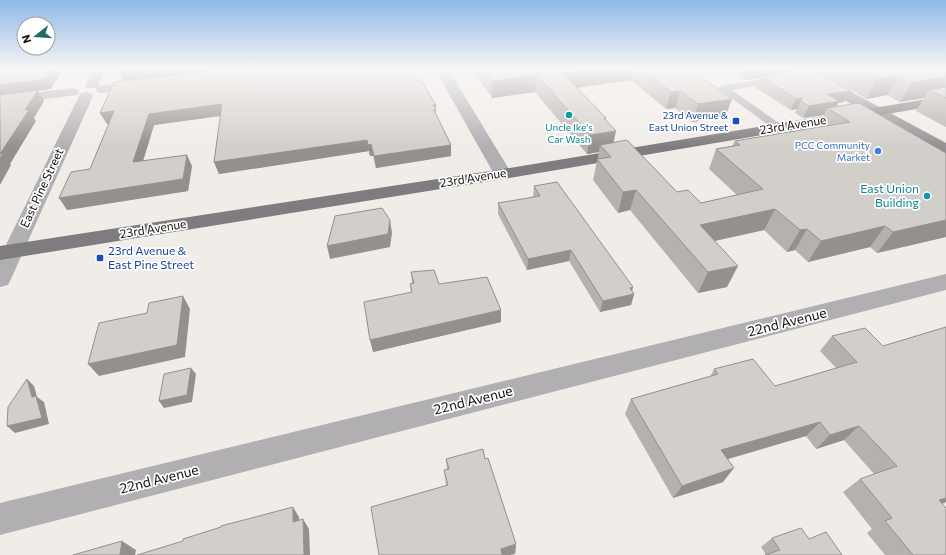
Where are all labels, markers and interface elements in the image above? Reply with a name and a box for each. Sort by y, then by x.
north arrow [16,16,56,56]
text: N [19,33,33,45]
place label: 23rd Avenue & East Union Street [649,109,729,133]
marker: Uncle Ike's Car Wash [564,110,574,120]
street label: 23rd Avenue [758,112,827,136]
marker: 23rd Avenue & East Union Street [731,116,741,126]
place label: Uncle Ike's Car Wash [545,121,593,145]
place label: PCC Community Market [795,139,870,163]
street label: East Pine Street [17,146,66,230]
marker: PCC Community Market [873,146,883,156]
street label: 23rd Avenue [438,165,507,189]
place label: East Union Building [860,181,919,209]
marker: East Union Building [922,191,932,201]
street label: 23rd Avenue [118,216,187,240]
place label: 23rd Avenue & East Pine Street [108,243,194,271]
marker: 23rd Avenue & East Pine Street [95,253,105,263]
street label: 22nd Avenue [746,303,828,340]
street label: 22nd Avenue [432,381,514,418]
street label: 22nd Avenue [118,460,200,497]

